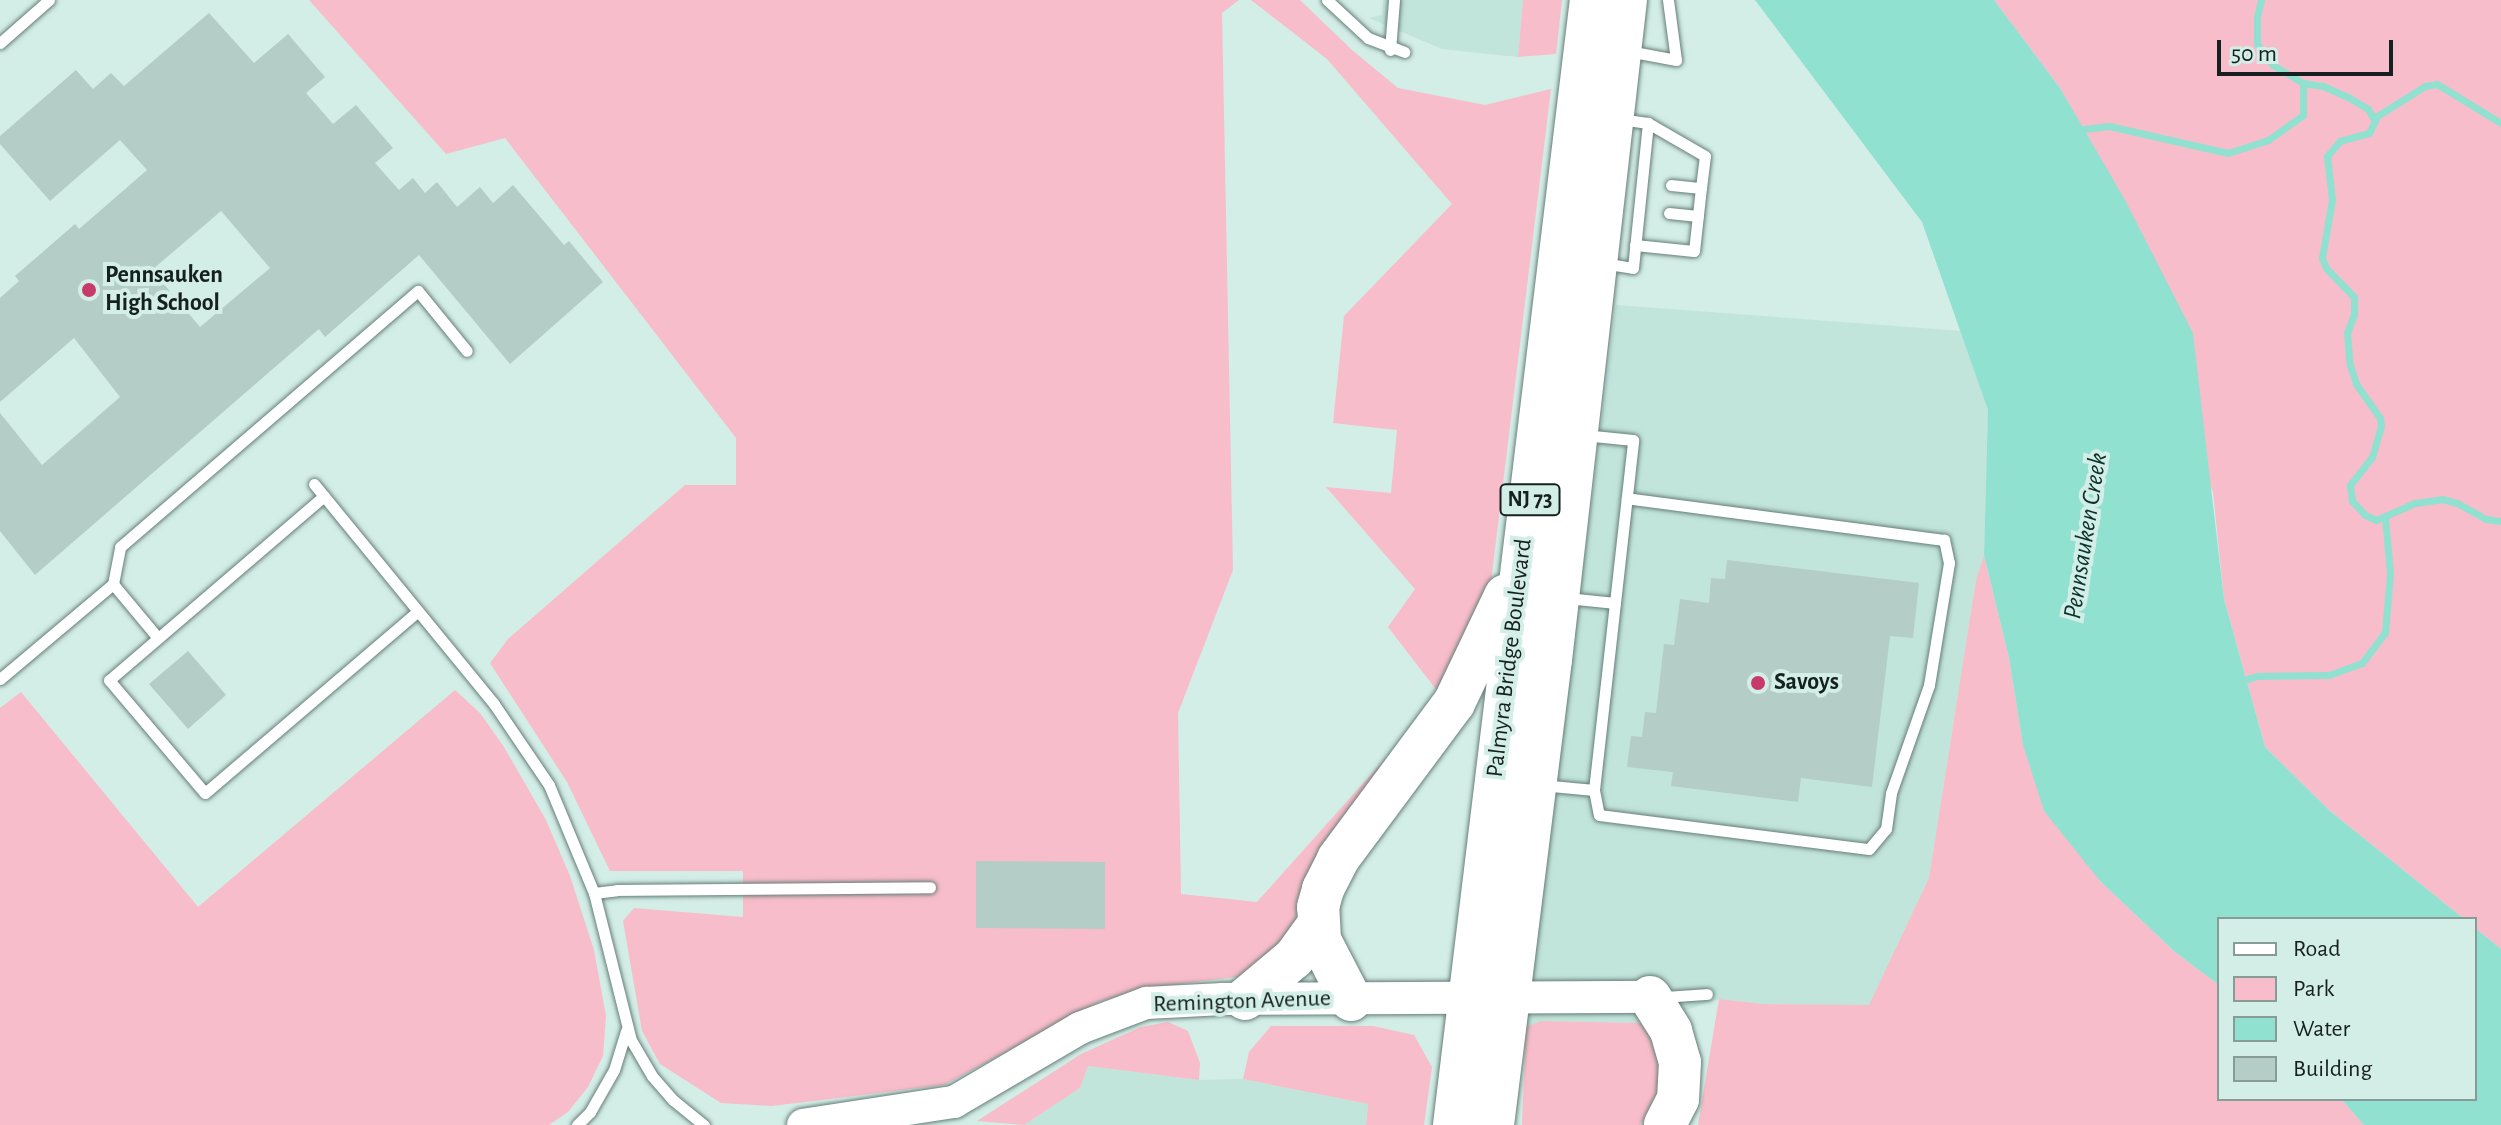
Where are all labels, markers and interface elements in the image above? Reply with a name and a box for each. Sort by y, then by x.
scale bar [2221,24,2397,74]
text: 50 m [2231,42,2277,66]
place label: Pennsauken High School [105,262,223,318]
marker: Pennsauken High School [80,281,98,299]
water label: Pennsauken Creek [2057,451,2115,621]
road number: NJ 73 [1498,482,1562,518]
street label: Palmyra Bridge Boulevard [1481,537,1539,779]
place label: Savoys [1774,669,1839,697]
marker: Savoys [1749,674,1767,692]
legend [2217,917,2477,1101]
text: Road [2293,937,2341,961]
text: Park [2293,977,2334,1001]
street label: Remington Avenue [1153,985,1331,1019]
text: Water [2293,1017,2350,1041]
text: Building [2293,1057,2372,1081]

